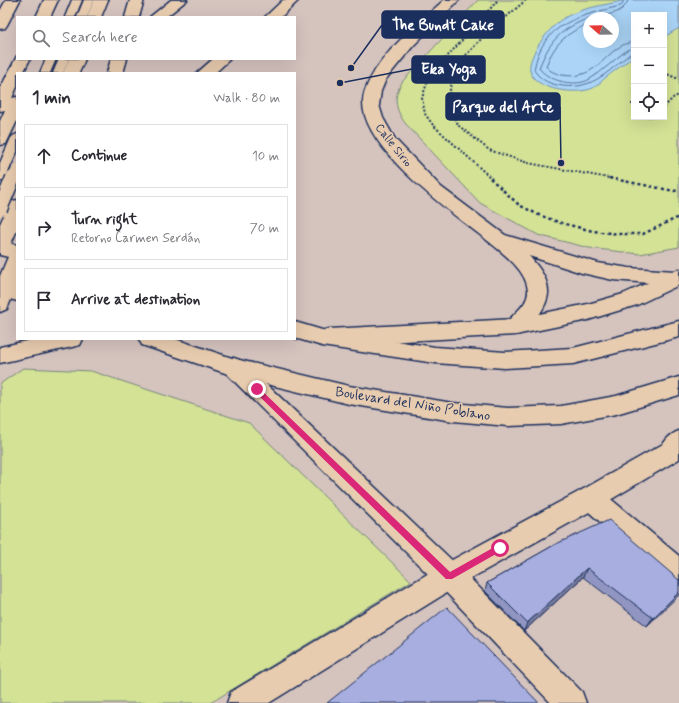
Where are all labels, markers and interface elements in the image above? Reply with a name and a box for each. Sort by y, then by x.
callout: The Bundt Cake [382,11,504,38]
north arrow [583,12,619,48]
map controls [631,12,667,120]
button: + [631,12,667,48]
search box [16,16,296,60]
text: The Bundt Cake [392,16,494,36]
icon: search [30,27,52,49]
text: Search here [62,28,138,48]
button: − [631,48,667,84]
callout: Eka Yoga [412,56,485,83]
text: Eka Yoga [421,60,477,82]
button: locate [631,84,667,120]
text: 1 min [32,87,71,109]
text: Walk · 80 m [213,90,280,107]
callout: Parque del Arte [446,93,560,120]
text: Parque del Arte [452,98,554,118]
street label: Calle Sirio [371,120,415,171]
icon: ahead [33,145,55,167]
text: Continue [71,146,127,166]
text: 10 m [252,148,279,165]
text: Turn right [71,210,138,230]
icon: right [33,217,55,239]
text: 70 m [250,220,279,237]
text: Retorno Carmen Serdán [71,230,200,247]
icon: arrive [33,289,55,311]
text: Arrive at destination [71,290,200,310]
route end [248,380,266,398]
street label: Boulevard del Niño Poblano [334,383,492,425]
route start [491,539,509,557]

